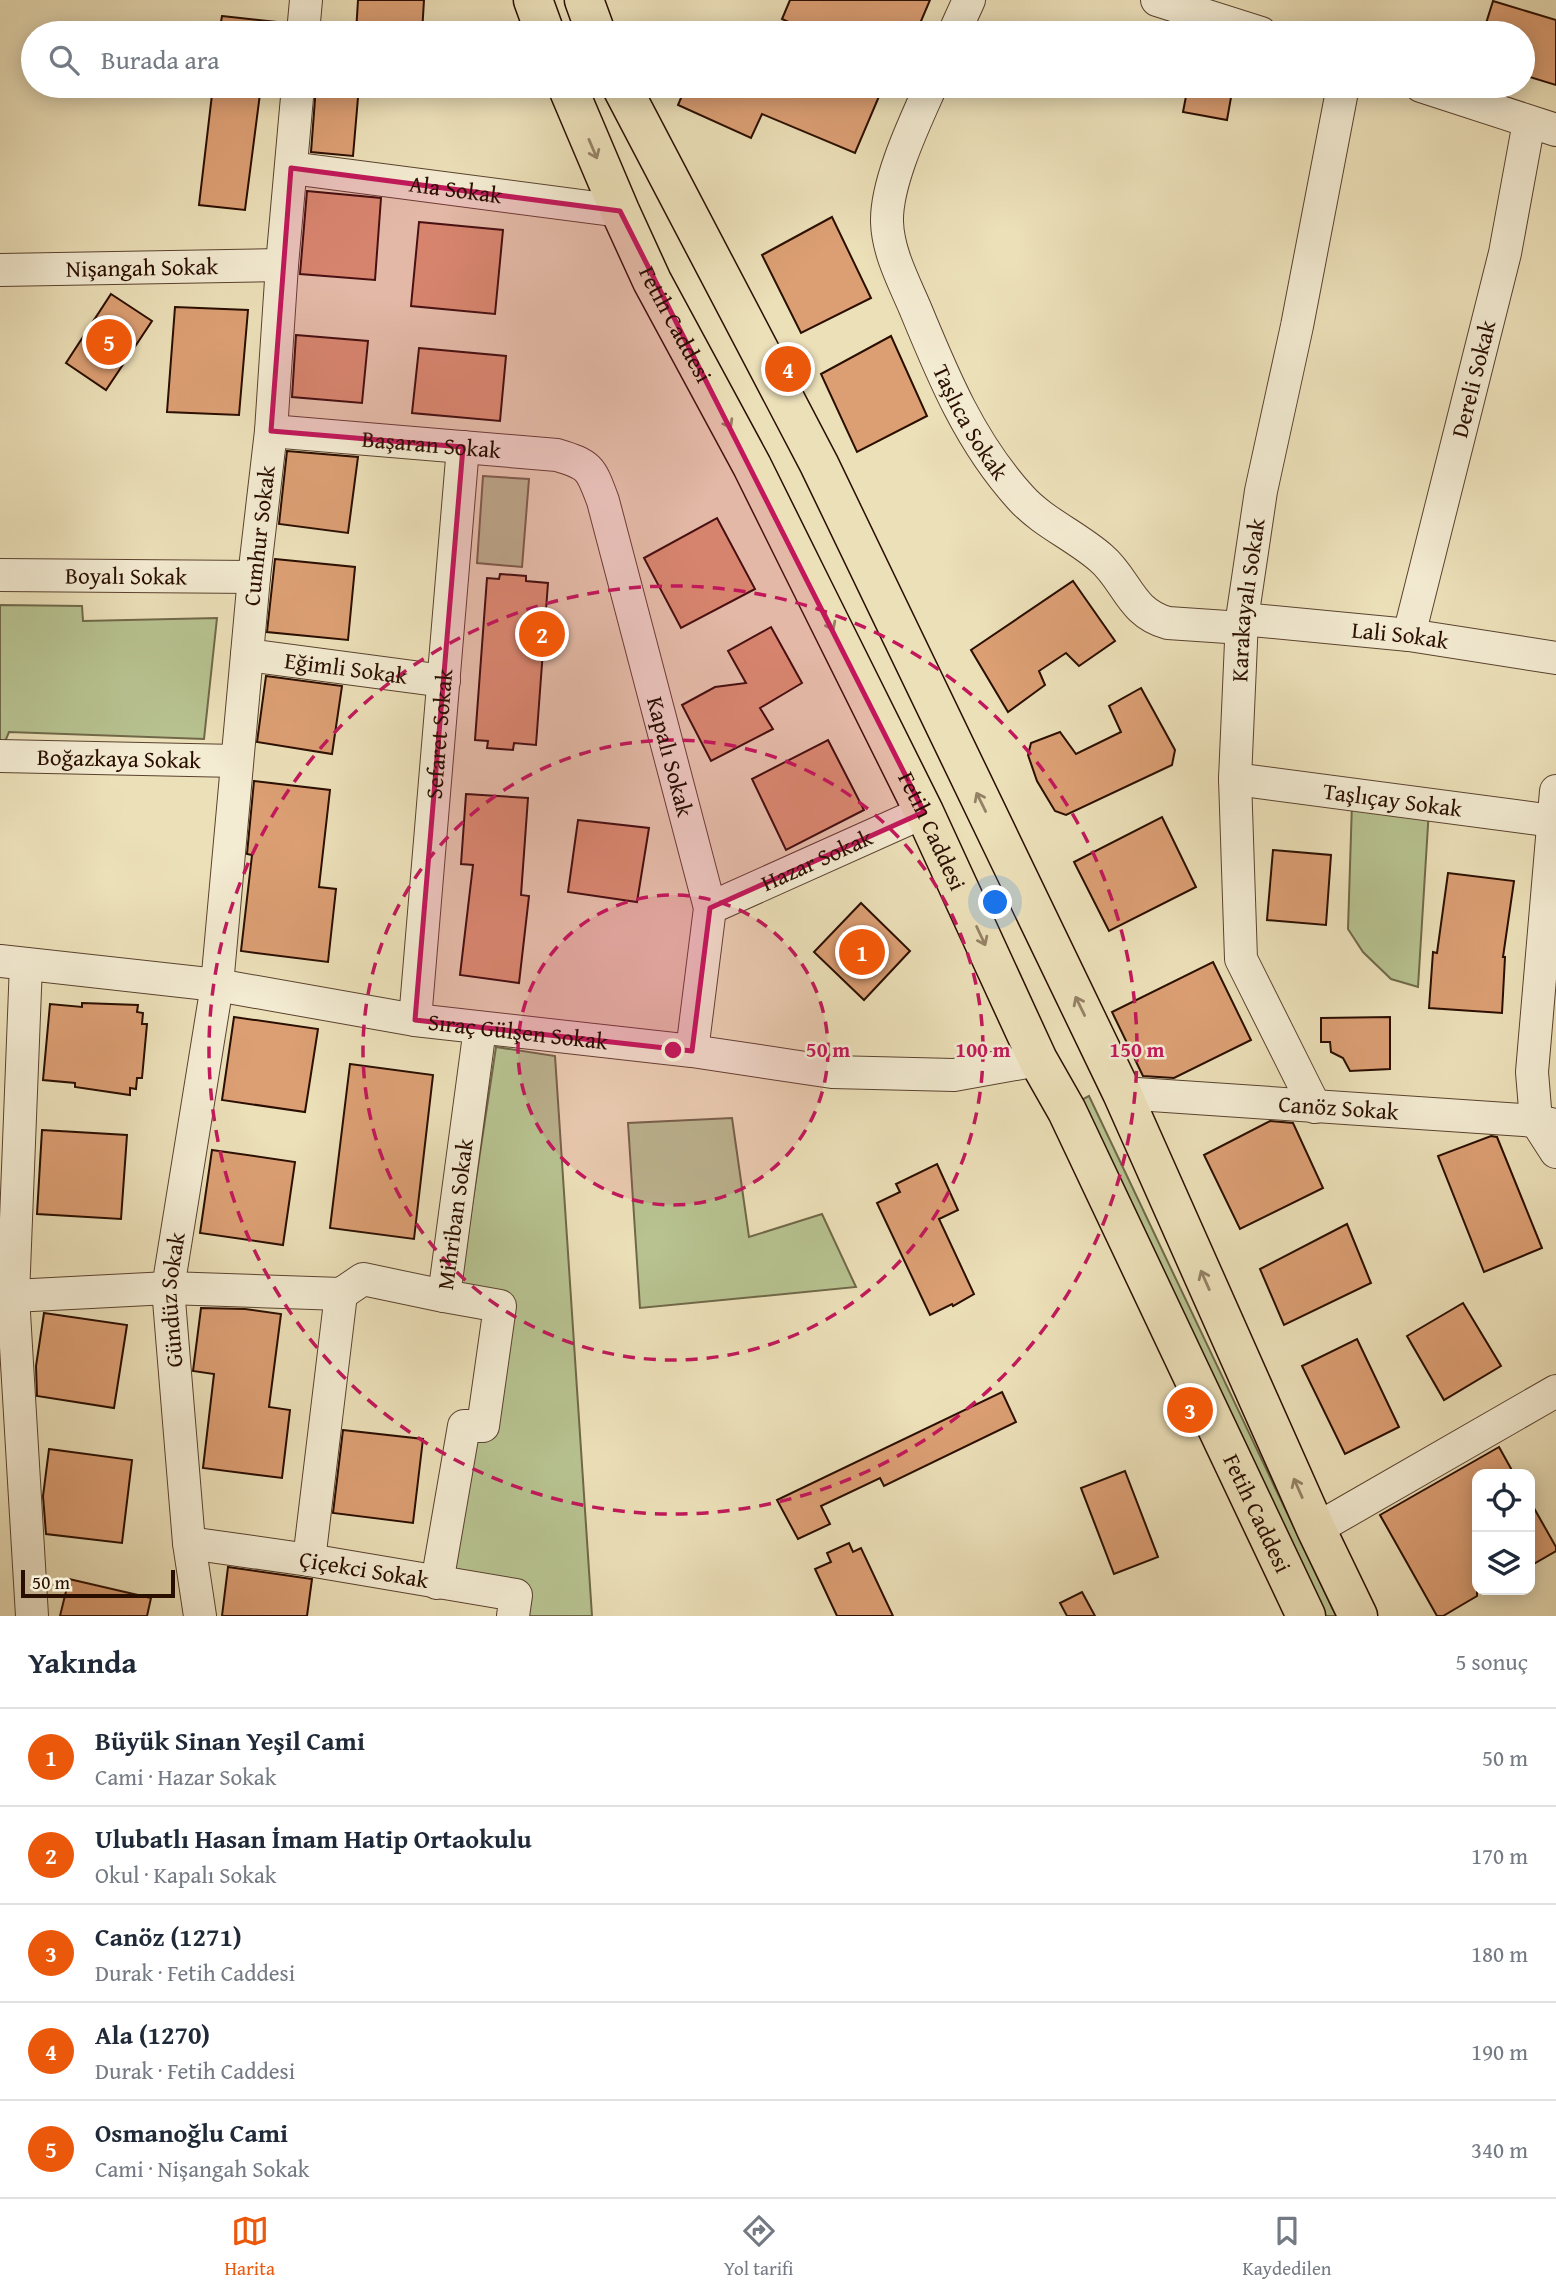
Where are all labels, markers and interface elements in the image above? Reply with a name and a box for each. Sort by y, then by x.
search box [21,21,1535,98]
text: Burada ara [101,40,220,79]
icon: search [45,41,83,79]
one-way arrow [587,137,600,159]
street label: Ala Sokak [407,167,505,211]
street label: Nişangah Sokak [66,249,219,285]
street label: Fetih Caddesi [631,260,721,388]
pin: 5 [86,316,132,368]
street label: Dereli Sokak [1442,316,1504,441]
pin: 4 [765,343,811,395]
street label: Taşlıca Sokak [925,359,1017,487]
one-way arrow [719,408,733,428]
street label: Başaran Sokak [361,422,503,466]
street label: Cumhur Sokak [234,463,283,607]
street label: Karakayalı Sokak [1222,516,1273,683]
street label: Boyalı Sokak [65,559,187,592]
pin: 2 [519,608,565,660]
one-way arrow [823,610,837,631]
street label: Lali Sokak [1350,613,1451,657]
street label: Eğimli Sokak [283,643,410,692]
street label: Sefaret Sokak [417,667,460,800]
street label: Kapalı Sokak [639,693,702,821]
street label: Boğazkaya Sokak [37,740,202,776]
street label: Fetih Caddesi [890,766,975,896]
street label: Taşlıçay Sokak [1321,774,1464,825]
one-way arrow [973,792,987,813]
street label: Hazar Sokak [756,820,878,899]
your location [978,885,1012,919]
one-way arrow [975,925,988,947]
pin: 1 [839,926,885,978]
one-way arrow [1072,996,1086,1017]
street label: Sıraç Gülşen Sokak [426,1005,610,1058]
text: 50 m [806,1034,850,1065]
text: 100 m [955,1034,1011,1065]
text: 150 m [1109,1034,1165,1065]
centre of rings [661,1038,685,1062]
street label: Canöz Sokak [1277,1087,1400,1128]
street label: Mihriban Sokak [428,1136,481,1292]
street label: Gündüz Sokak [151,1229,193,1369]
one-way arrow [1198,1270,1211,1291]
pin: 3 [1167,1384,1213,1436]
street label: Fetih Caddesi [1215,1448,1300,1578]
map controls [1472,1469,1535,1595]
button: locate [1472,1469,1535,1532]
one-way arrow [1291,1478,1304,1499]
button: layers [1472,1532,1535,1595]
street label: Çiçekci Sokak [297,1542,432,1596]
scale bar [21,1567,175,1599]
text: 50 m [32,1568,70,1596]
text: Yakında [28,1640,137,1684]
text: 5 sonuç [1455,1645,1528,1678]
text: Büyük Sinan Yeşil Cami [95,1721,365,1760]
text: 1 [45,1741,57,1774]
text: 50 m [1482,1741,1528,1774]
text: Cami · Hazar Sokak [95,1760,276,1793]
text: Ulubatlı Hasan İmam Hatip Ortaokulu [95,1819,532,1858]
text: 2 [45,1839,57,1872]
text: 170 m [1471,1839,1528,1872]
text: Okul · Kapalı Sokak [95,1858,276,1891]
text: Canöz (1271) [95,1917,242,1956]
text: 3 [45,1937,57,1970]
text: 180 m [1471,1937,1528,1970]
text: Durak · Fetih Caddesi [95,1956,295,1989]
text: Ala (1270) [95,2015,210,2054]
text: 4 [45,2035,57,2068]
text: 190 m [1471,2035,1528,2068]
text: Durak · Fetih Caddesi [95,2054,295,2087]
text: Osmanoğlu Cami [95,2113,288,2152]
text: 5 [45,2133,57,2166]
text: 340 m [1471,2133,1528,2166]
text: Cami · Nişangah Sokak [95,2152,309,2185]
tab: Harita [224,2212,275,2282]
tab: Yol tarifi [724,2212,794,2282]
tab: Kaydedilen [1242,2212,1332,2282]

